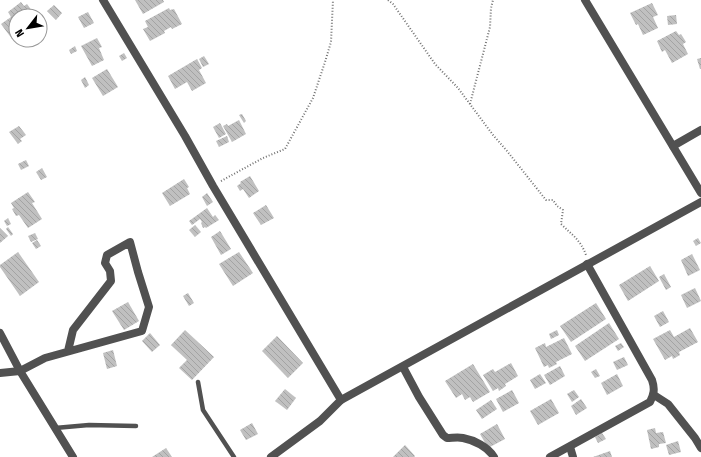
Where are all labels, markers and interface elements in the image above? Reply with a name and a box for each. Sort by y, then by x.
north arrow [8,8,48,48]
text: N [13,27,27,39]

